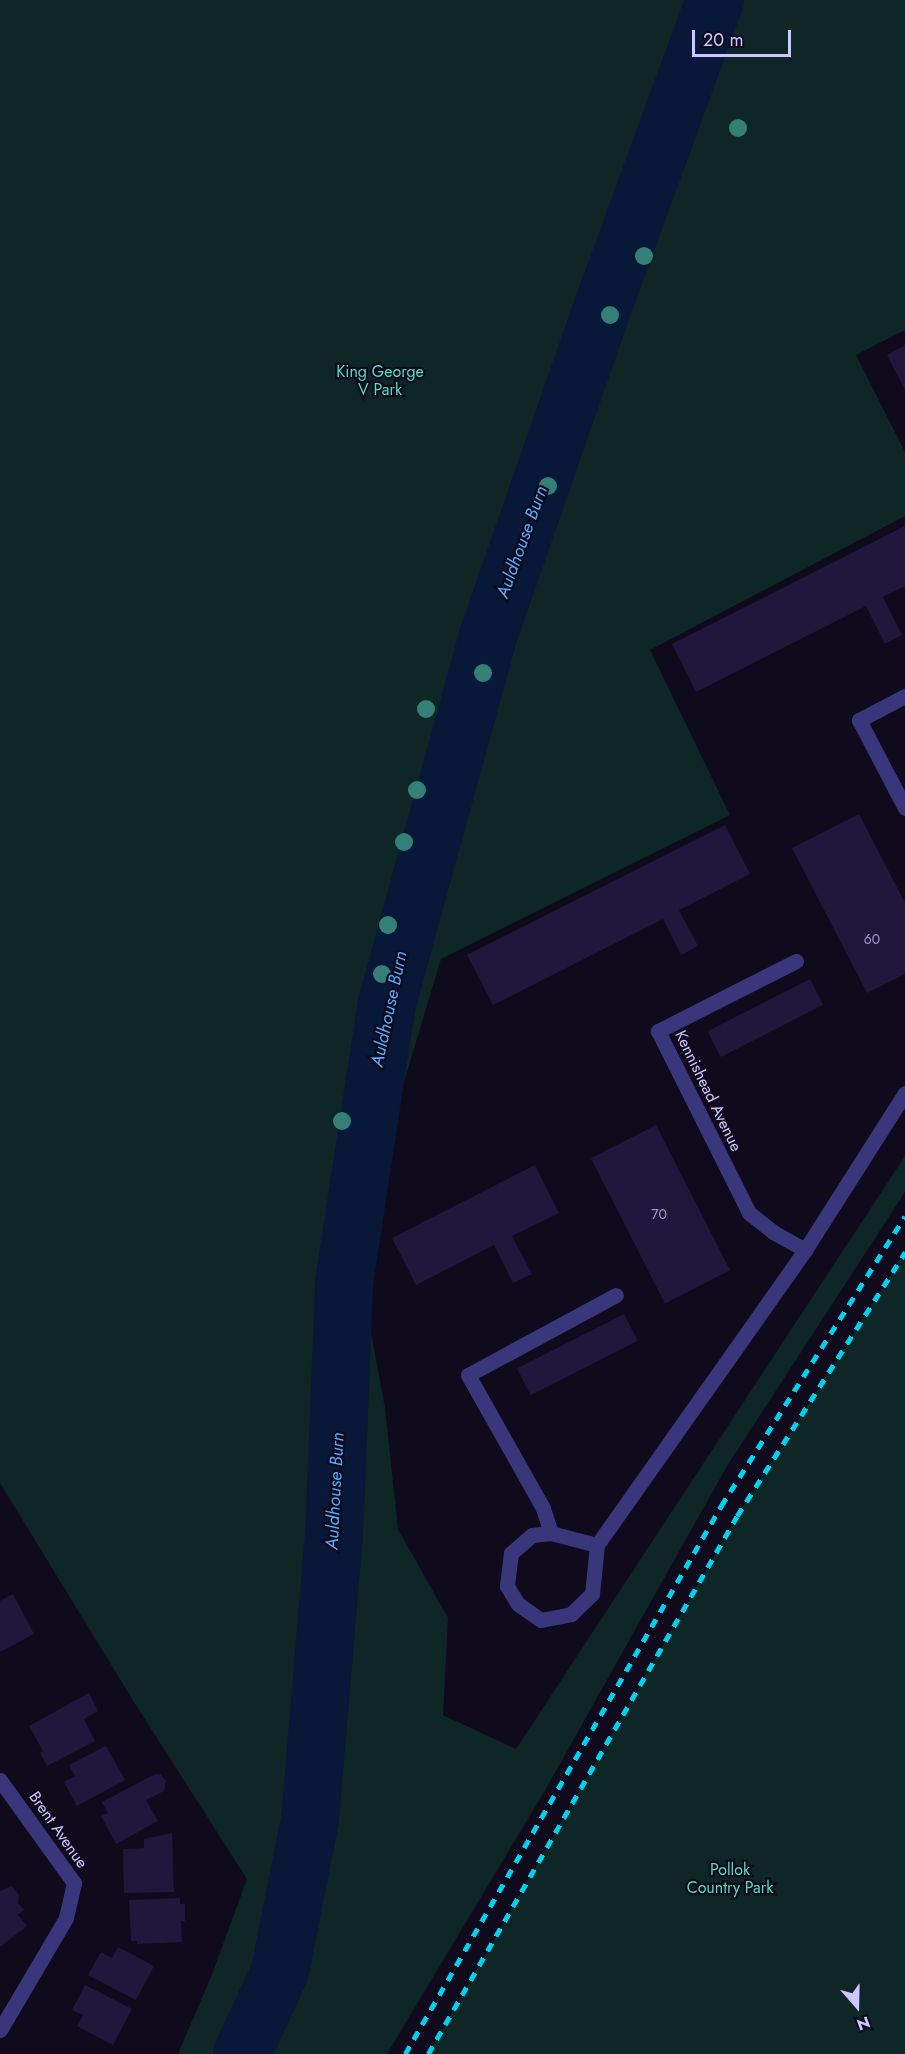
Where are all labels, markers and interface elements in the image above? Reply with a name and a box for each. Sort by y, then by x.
scale bar [695,18,794,56]
text: 20 m [703,27,743,53]
park label: King George V Park [336,362,424,400]
water label: Auldhouse Burn [492,483,552,601]
house number: 60 [864,931,880,947]
water label: Auldhouse Burn [366,949,412,1069]
street label: Kennishead Avenue [670,1027,746,1155]
house number: 70 [651,1206,667,1222]
water label: Auldhouse Burn [321,1432,349,1550]
street label: Brent Avenue [25,1788,91,1872]
park label: Pollok Country Park [687,1860,773,1898]
north arrow [827,1976,887,2036]
text: N [853,2010,873,2036]

